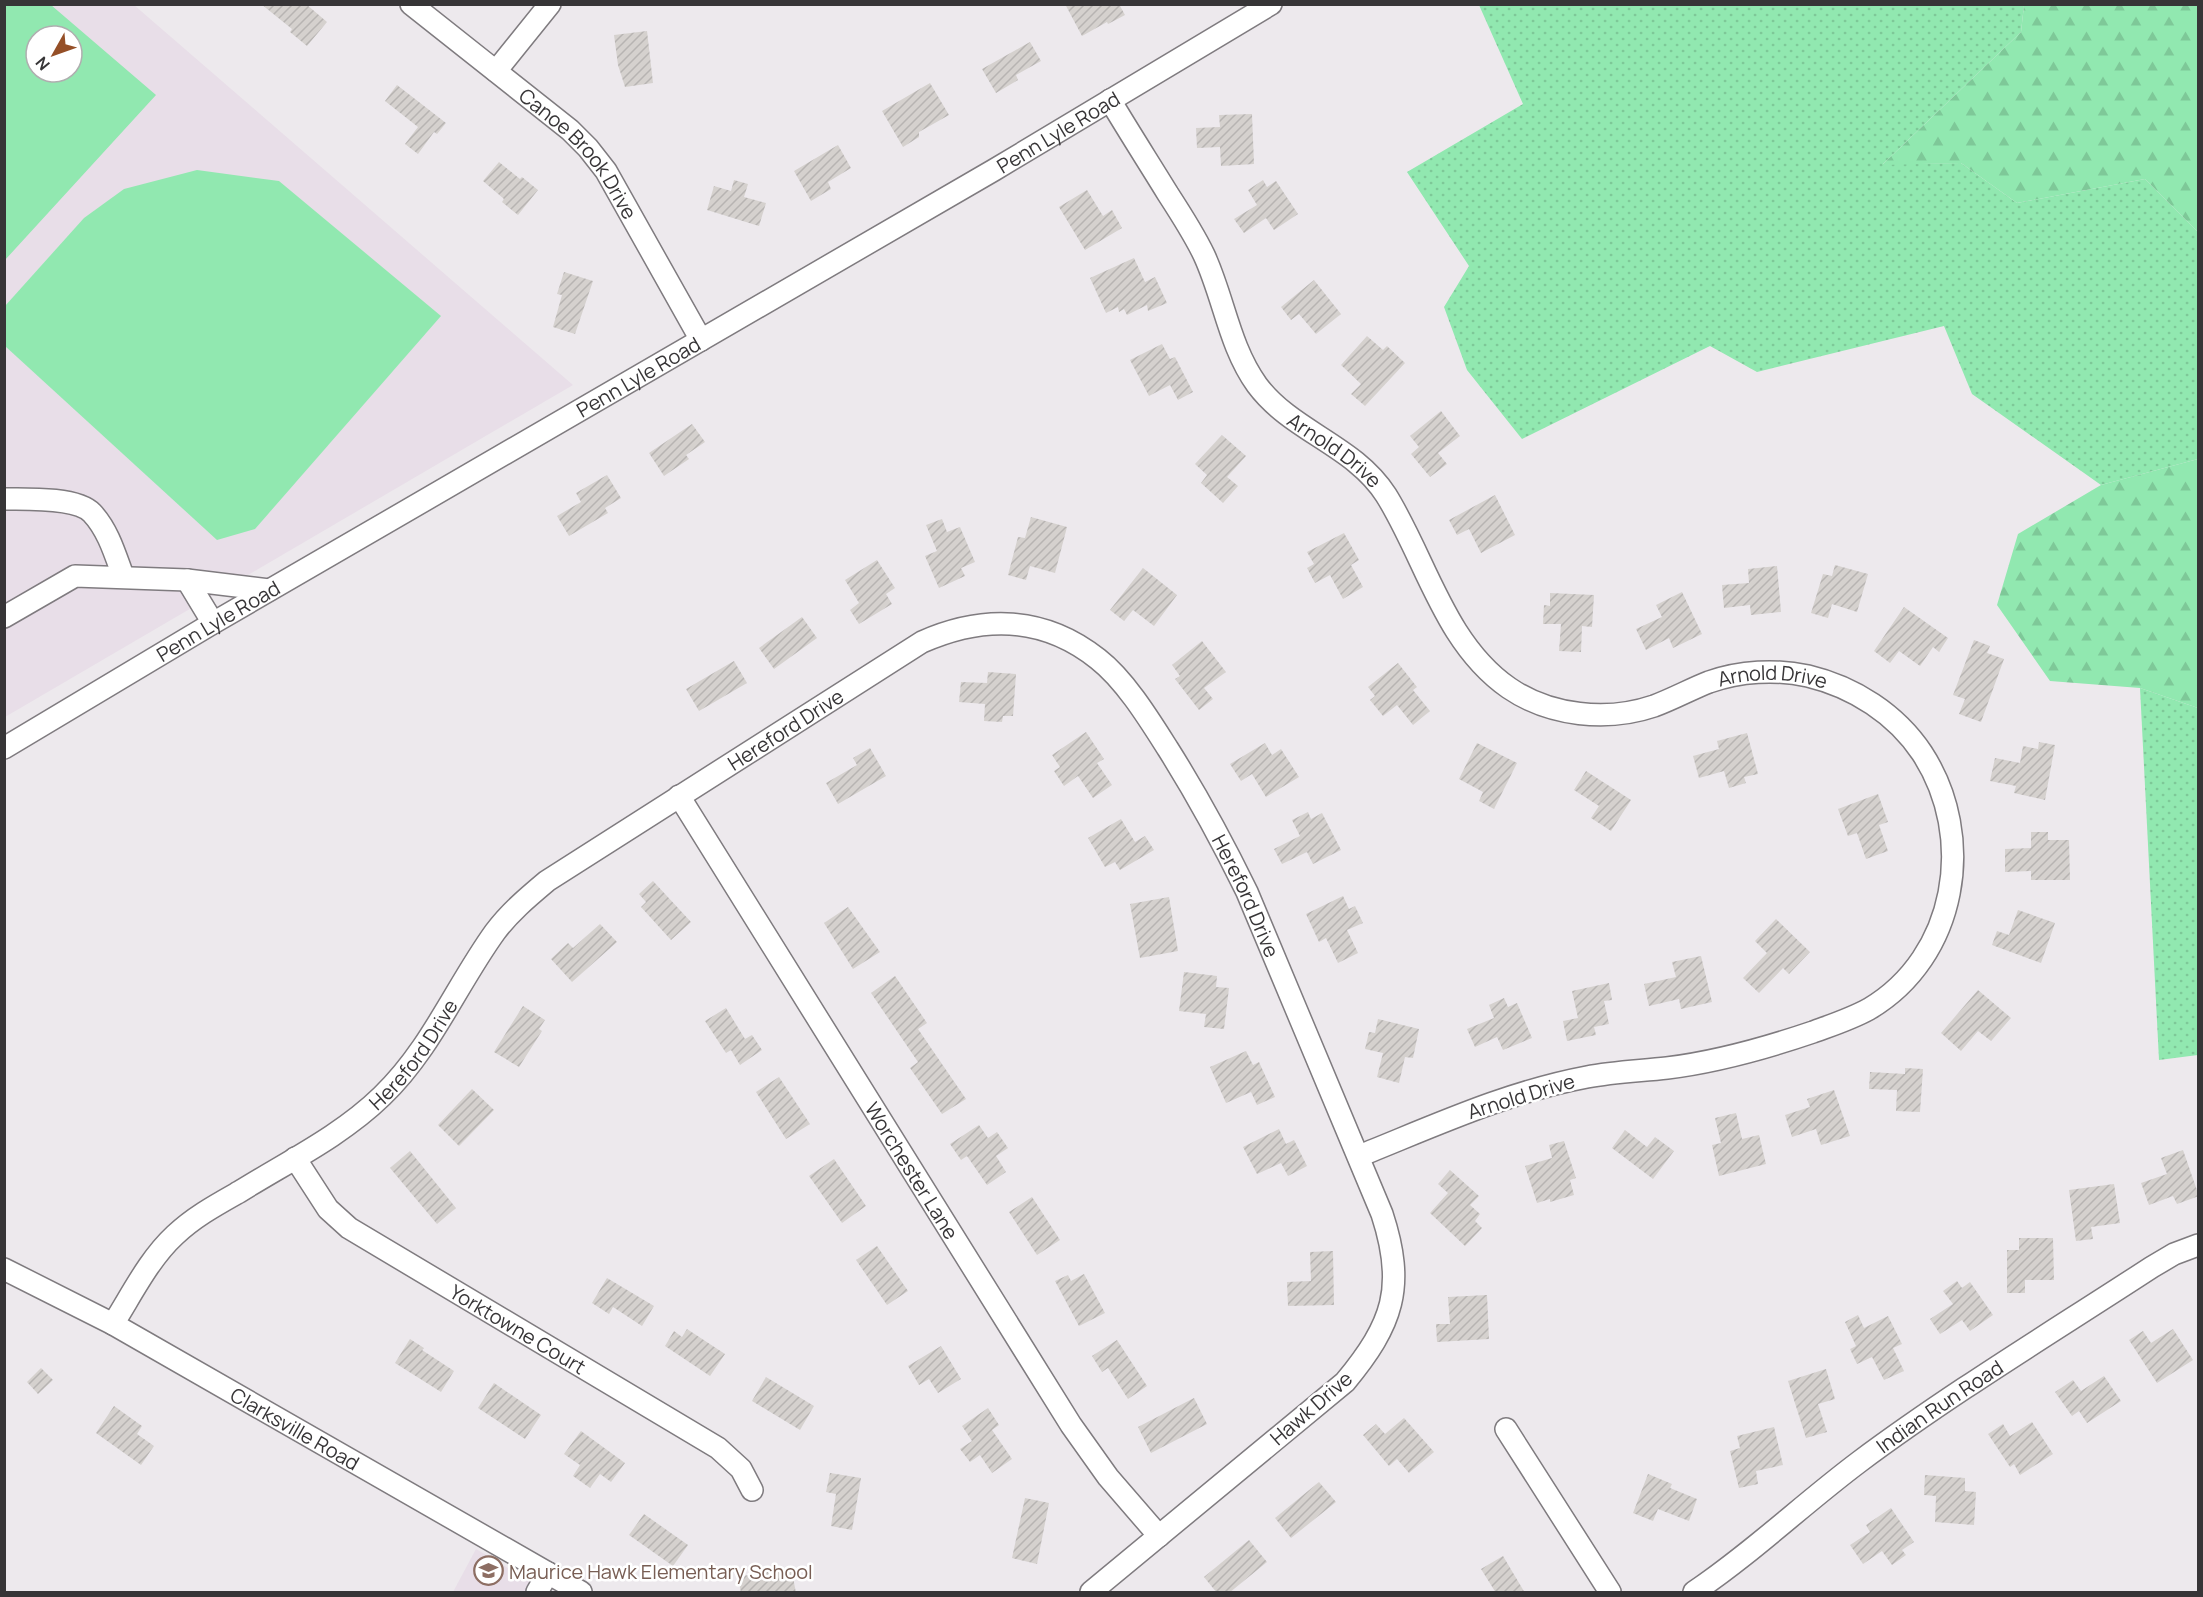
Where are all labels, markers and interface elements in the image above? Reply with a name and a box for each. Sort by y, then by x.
north arrow [24,24,84,84]
text: N [30,52,55,75]
street label: Canoe Brook Drive [514,81,644,224]
street label: Penn Lyle Road [992,84,1124,179]
street label: Penn Lyle Road [571,330,705,423]
street label: Arnold Drive [1282,406,1388,493]
street label: Penn Lyle Road [151,574,285,667]
street label: Arnold Drive [1714,658,1831,694]
street label: Hereford Drive [722,682,848,776]
street label: Hereford Drive [1206,829,1286,961]
street label: Hereford Drive [363,994,463,1115]
street label: Arnold Drive [1464,1067,1578,1125]
street label: Worchester Lane [859,1097,965,1244]
street label: Yorktowne Court [445,1278,591,1380]
street label: Indian Run Road [1870,1353,2008,1459]
street label: Hawk Drive [1264,1365,1358,1451]
street label: Clarksville Road [226,1381,365,1476]
school or university icon: Maurice Hawk Elementary School [472,1555,504,1587]
place label: Maurice Hawk Elementary School [509,1558,813,1585]

